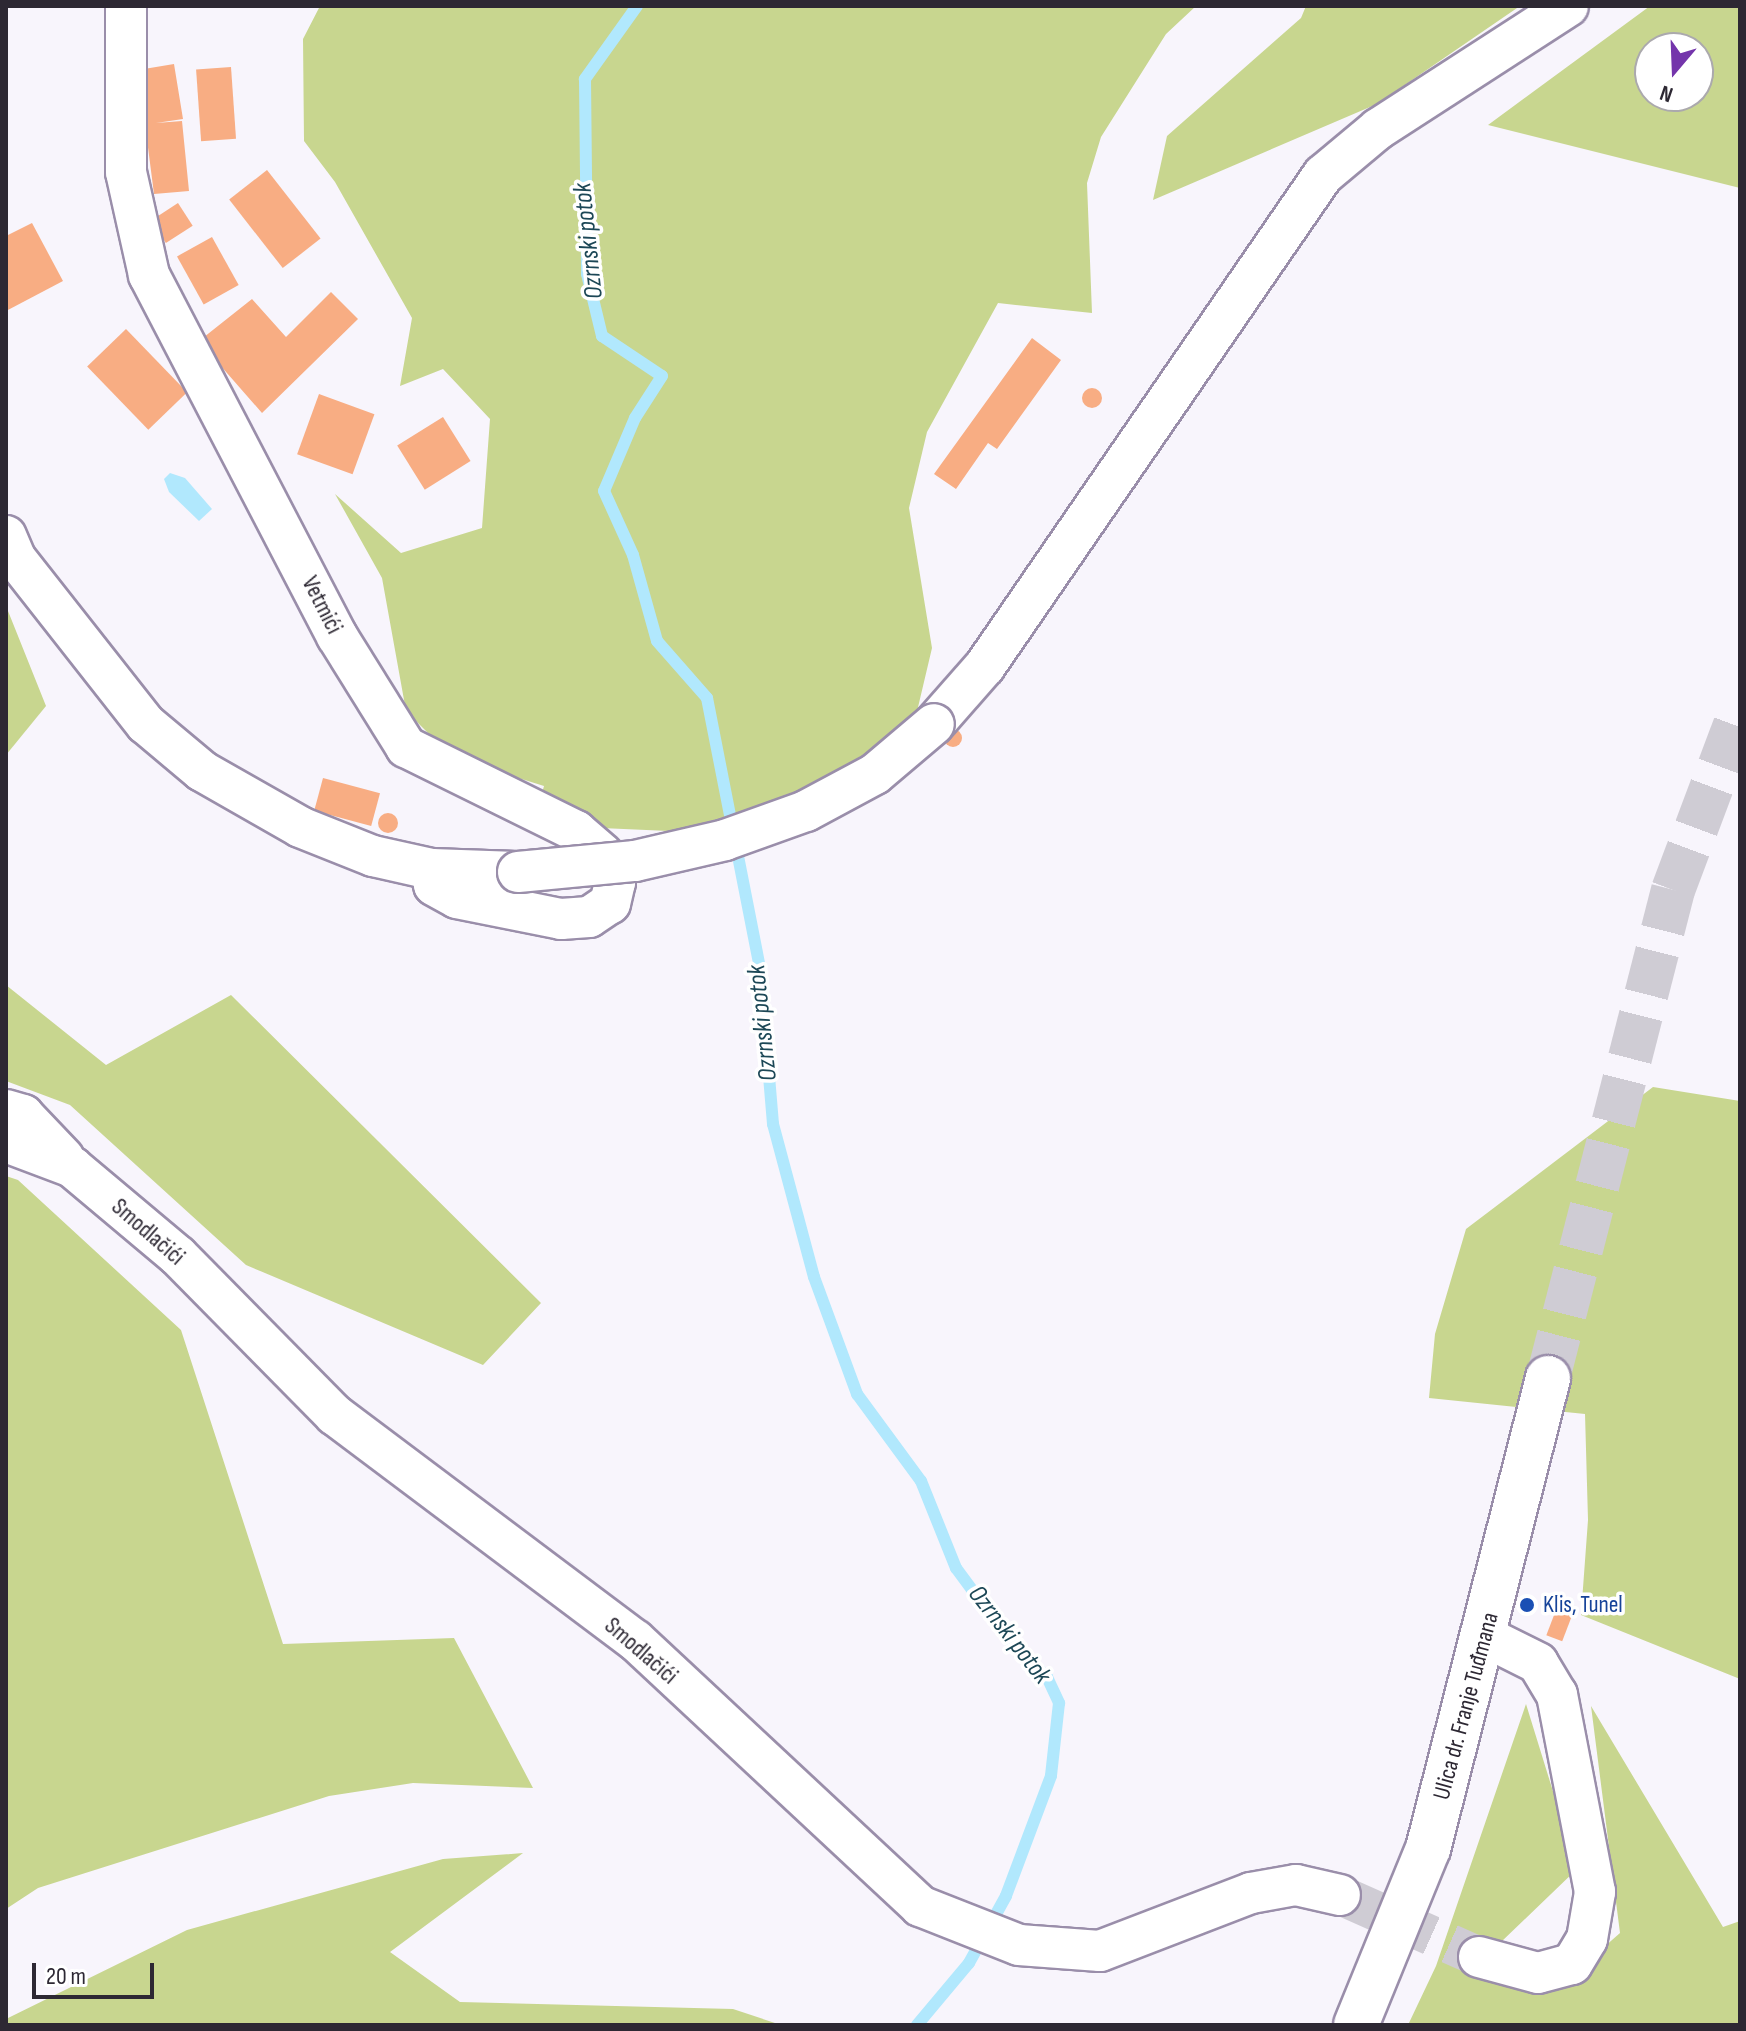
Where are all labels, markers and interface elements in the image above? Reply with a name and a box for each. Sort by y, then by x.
north arrow [1634,32,1714,112]
text: N [1657,79,1677,108]
water label: Ozrnski potok [567,181,611,301]
street label: Vetmići [295,571,349,639]
water label: Ozrnski potok [741,963,785,1083]
street label: Smodlačići [106,1192,190,1272]
water label: Ozrnski potok [961,1580,1057,1690]
place label: Klis, Tunel [1543,1591,1623,1619]
marker: Klis, Tunel [1518,1596,1536,1614]
street label: Ulica dr. Franje Tuđmana [1427,1609,1505,1803]
street label: Smodlačići [599,1611,683,1691]
scale bar [36,1947,158,1997]
text: 20 m [46,1962,86,1991]

